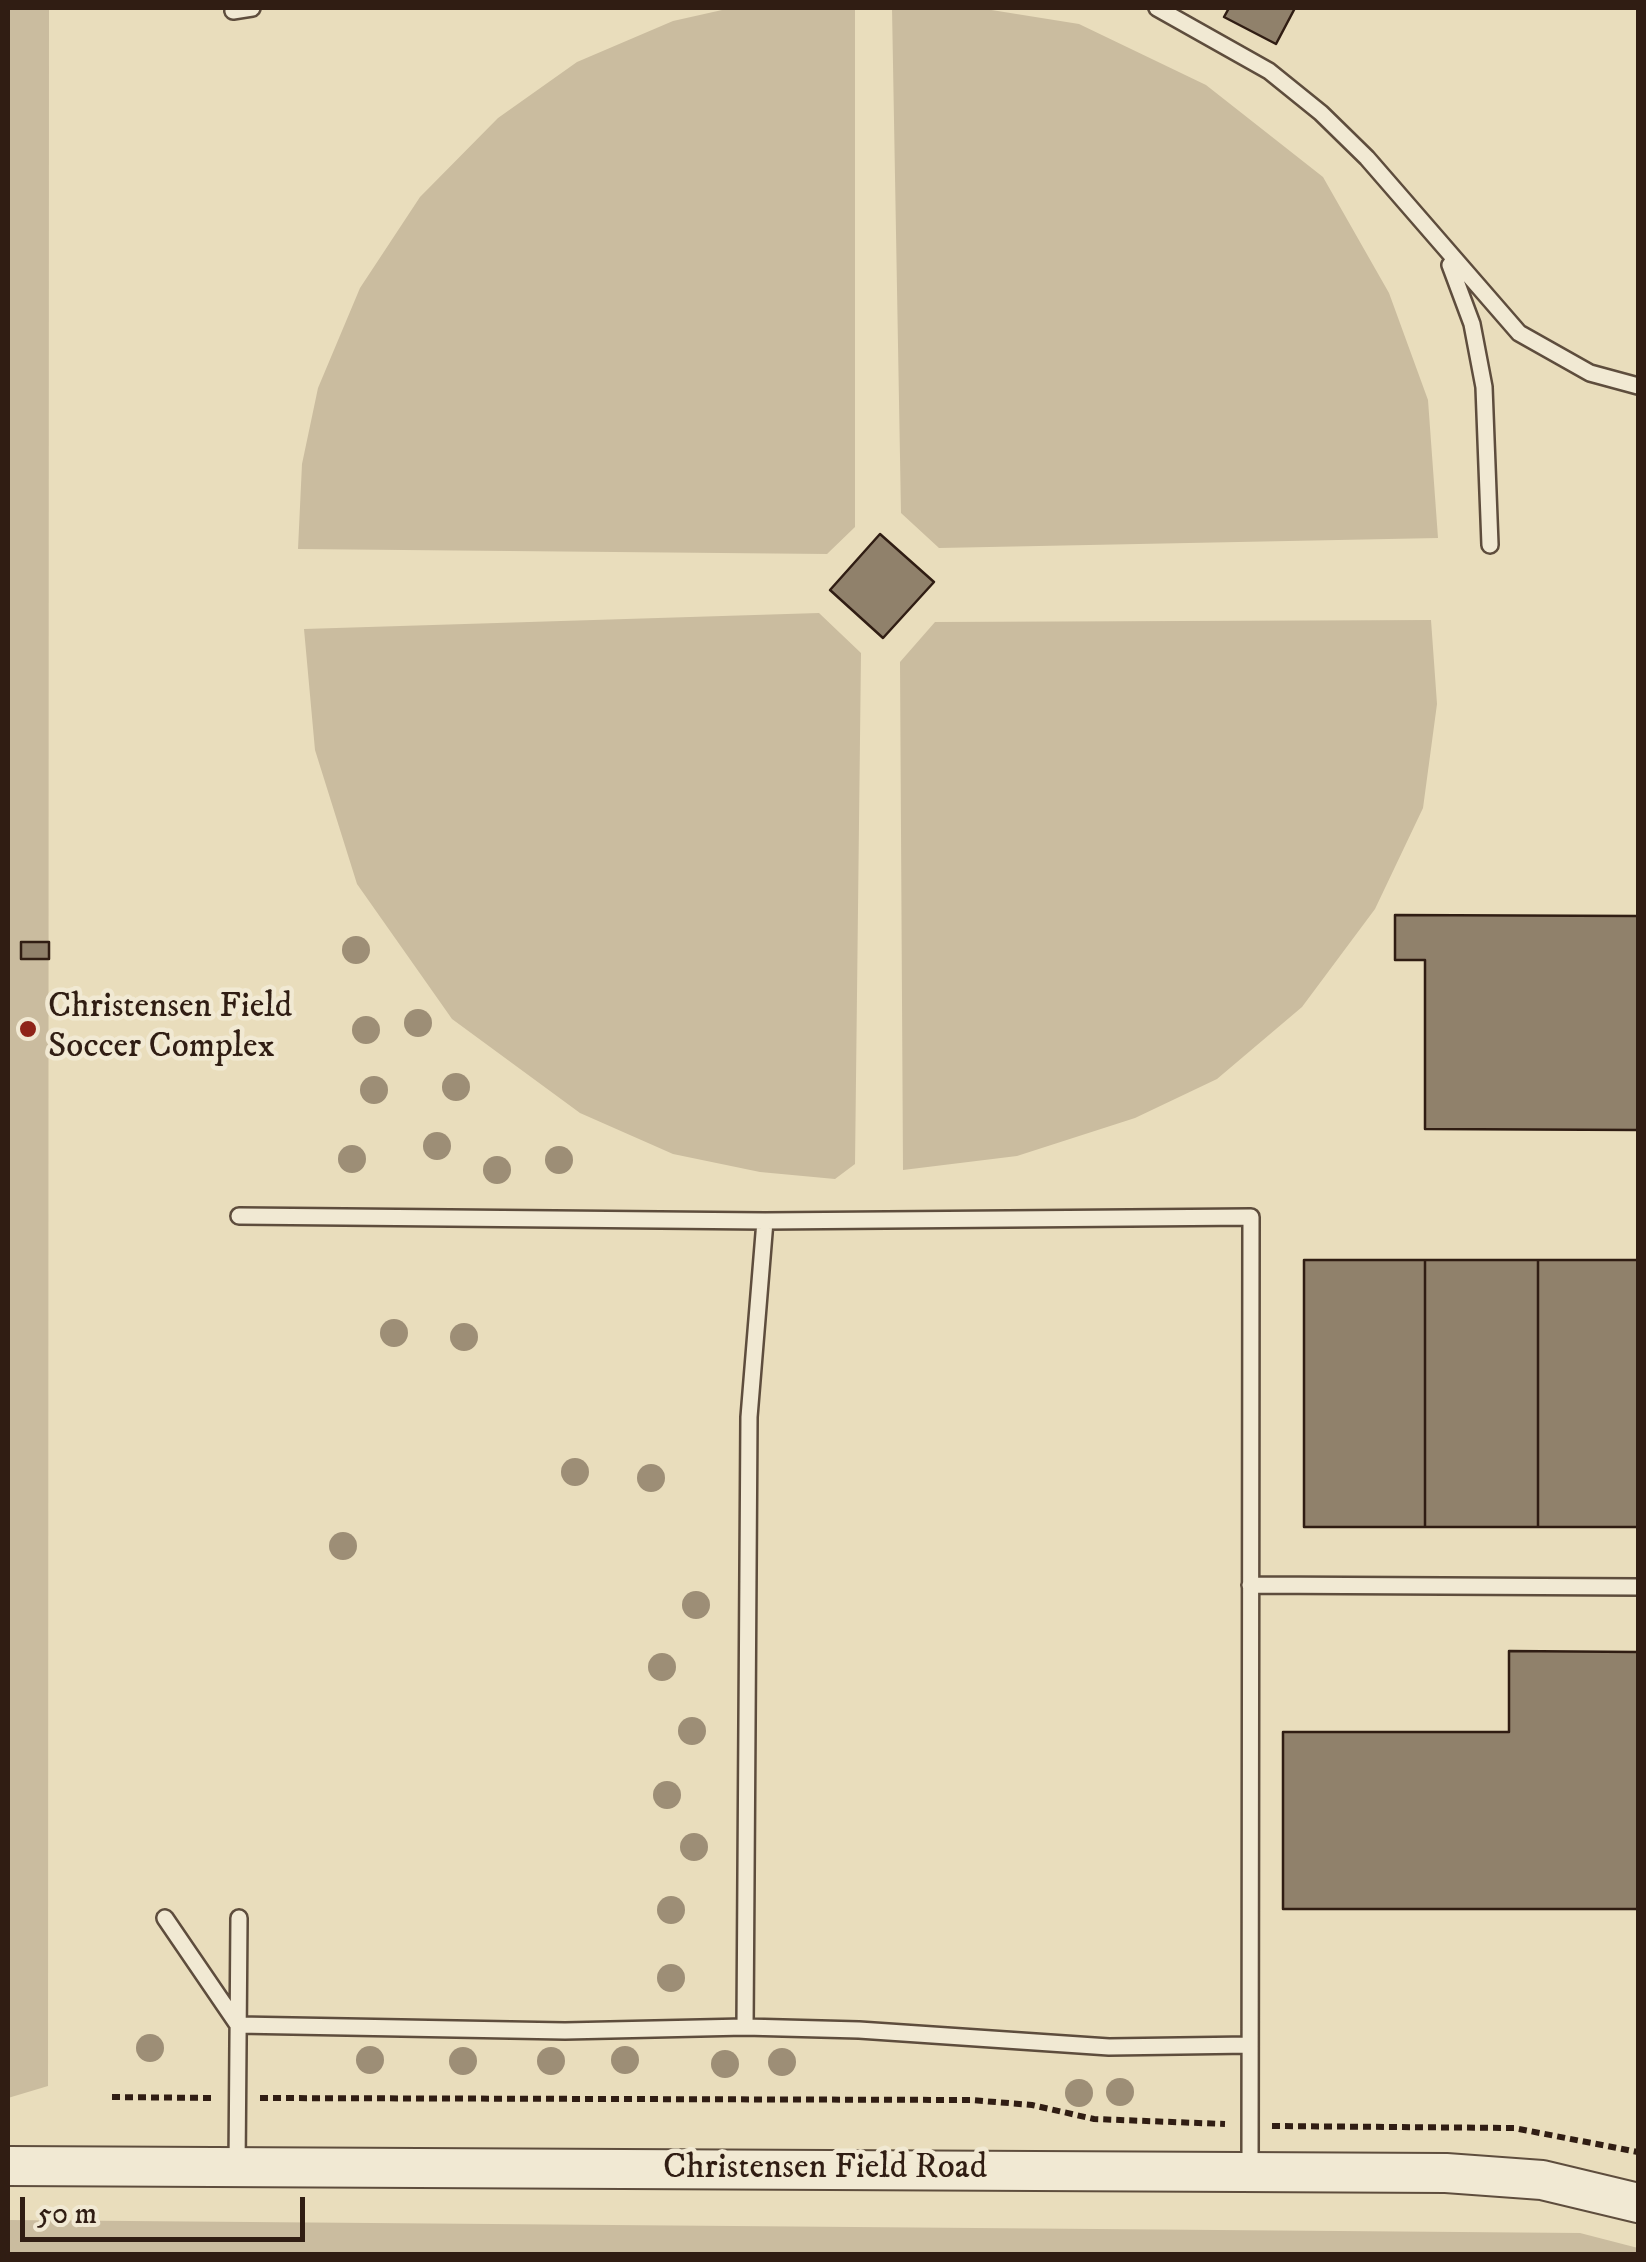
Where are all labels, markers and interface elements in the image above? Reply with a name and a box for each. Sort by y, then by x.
place label: Christensen Field Soccer Complex [48,988,292,1070]
marker: Christensen Field Soccer Complex [17,1018,39,1040]
street label: Christensen Field Road [663,2149,987,2191]
scale bar [25,2177,310,2239]
text: 50 m [37,2196,97,2233]

